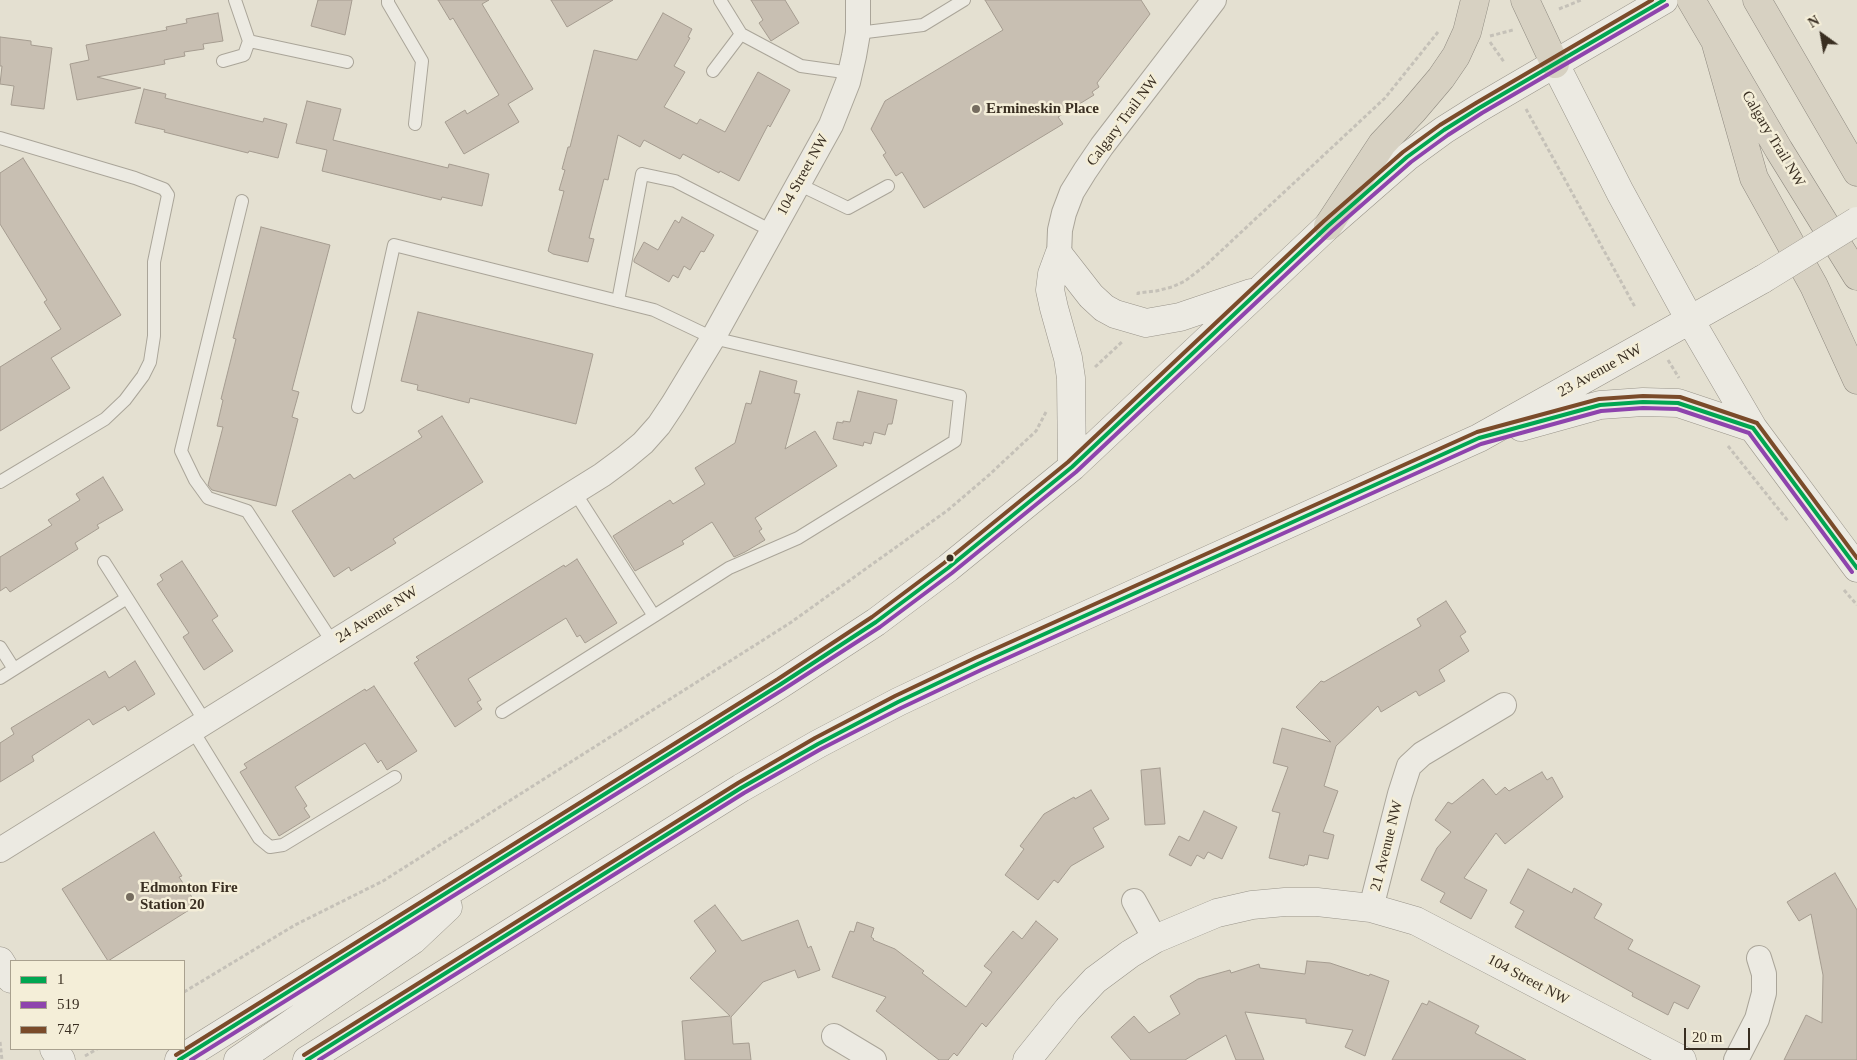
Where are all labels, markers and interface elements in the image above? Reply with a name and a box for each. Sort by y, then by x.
north arrow [1797,10,1847,60]
text: N [1806,13,1822,31]
street label: Calgary Trail NW [1083,72,1163,170]
street label: Calgary Trail NW [1737,88,1809,190]
place label: Ermineskin Place [986,100,1099,118]
marker: Ermineskin Place [970,103,982,115]
street label: 104 Street NW [773,131,833,219]
street label: 23 Avenue NW [1555,341,1645,401]
unlabelled marker [945,553,955,563]
street label: 24 Avenue NW [333,583,421,647]
street label: 21 Avenue NW [1367,799,1407,893]
place label: Edmonton Fire Station 20 [140,879,238,914]
marker: Edmonton Fire Station 20 [124,891,136,903]
street label: 104 Street NW [1484,951,1572,1009]
legend [10,960,185,1050]
text: 1 [57,971,65,987]
text: 519 [57,996,80,1012]
scale bar [1687,1018,1753,1050]
text: 747 [57,1021,80,1037]
text: 20 m [1692,1029,1722,1045]

